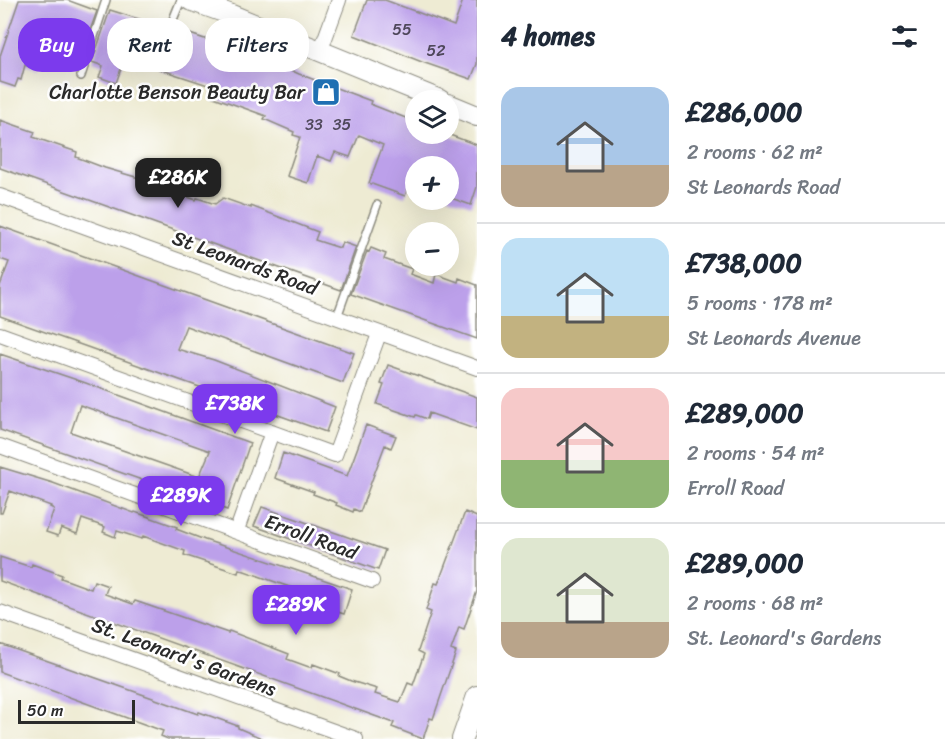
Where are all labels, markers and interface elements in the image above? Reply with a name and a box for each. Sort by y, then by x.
text: 4 homes [501,13,595,59]
house number: 55 [392,15,412,44]
chip: Buy [18,18,95,72]
chip: Rent [107,18,193,72]
chip: Filters [205,18,309,72]
icon: filters [888,20,921,53]
house number: 52 [426,36,446,65]
place label: Charlotte Benson Beauty Bar [49,75,306,110]
shop icon: Charlotte Benson Beauty Bar [310,76,342,108]
text: £286,000 [687,89,803,135]
map controls [405,90,459,276]
button: layers [405,90,459,144]
house number: 33 [305,110,323,139]
house number: 35 [333,110,352,139]
icon: home [549,111,621,183]
text: 2 rooms · 62 m² [687,135,823,170]
button: + [405,156,459,210]
pin: £286K [136,158,220,209]
text: £286K [149,160,207,195]
text: St Leonards Road [687,170,840,205]
street label: St Leonards Road [167,220,324,306]
button: − [405,222,459,276]
text: £738,000 [687,240,802,286]
icon: home [549,262,621,334]
text: 5 rooms · 178 m² [687,286,833,321]
text: St Leonards Avenue [687,321,861,356]
pin: £738K [193,384,277,435]
text: £738K [206,386,264,421]
text: £289,000 [687,390,804,436]
icon: home [549,412,621,484]
text: 2 rooms · 54 m² [687,436,825,471]
text: Erroll Road [687,471,784,506]
pin: £289K [139,476,223,527]
text: £289K [152,478,210,513]
street label: Erroll Road [259,504,364,571]
text: £289,000 [687,540,804,586]
icon: home [549,562,621,634]
pin: £289K [254,585,338,636]
text: 2 rooms · 68 m² [687,586,823,621]
text: £289K [267,587,325,622]
street label: St. Leonard's Gardens [87,607,282,707]
text: St. Leonard's Gardens [687,621,881,656]
text: 50 m [27,696,63,725]
scale bar [18,697,135,724]

